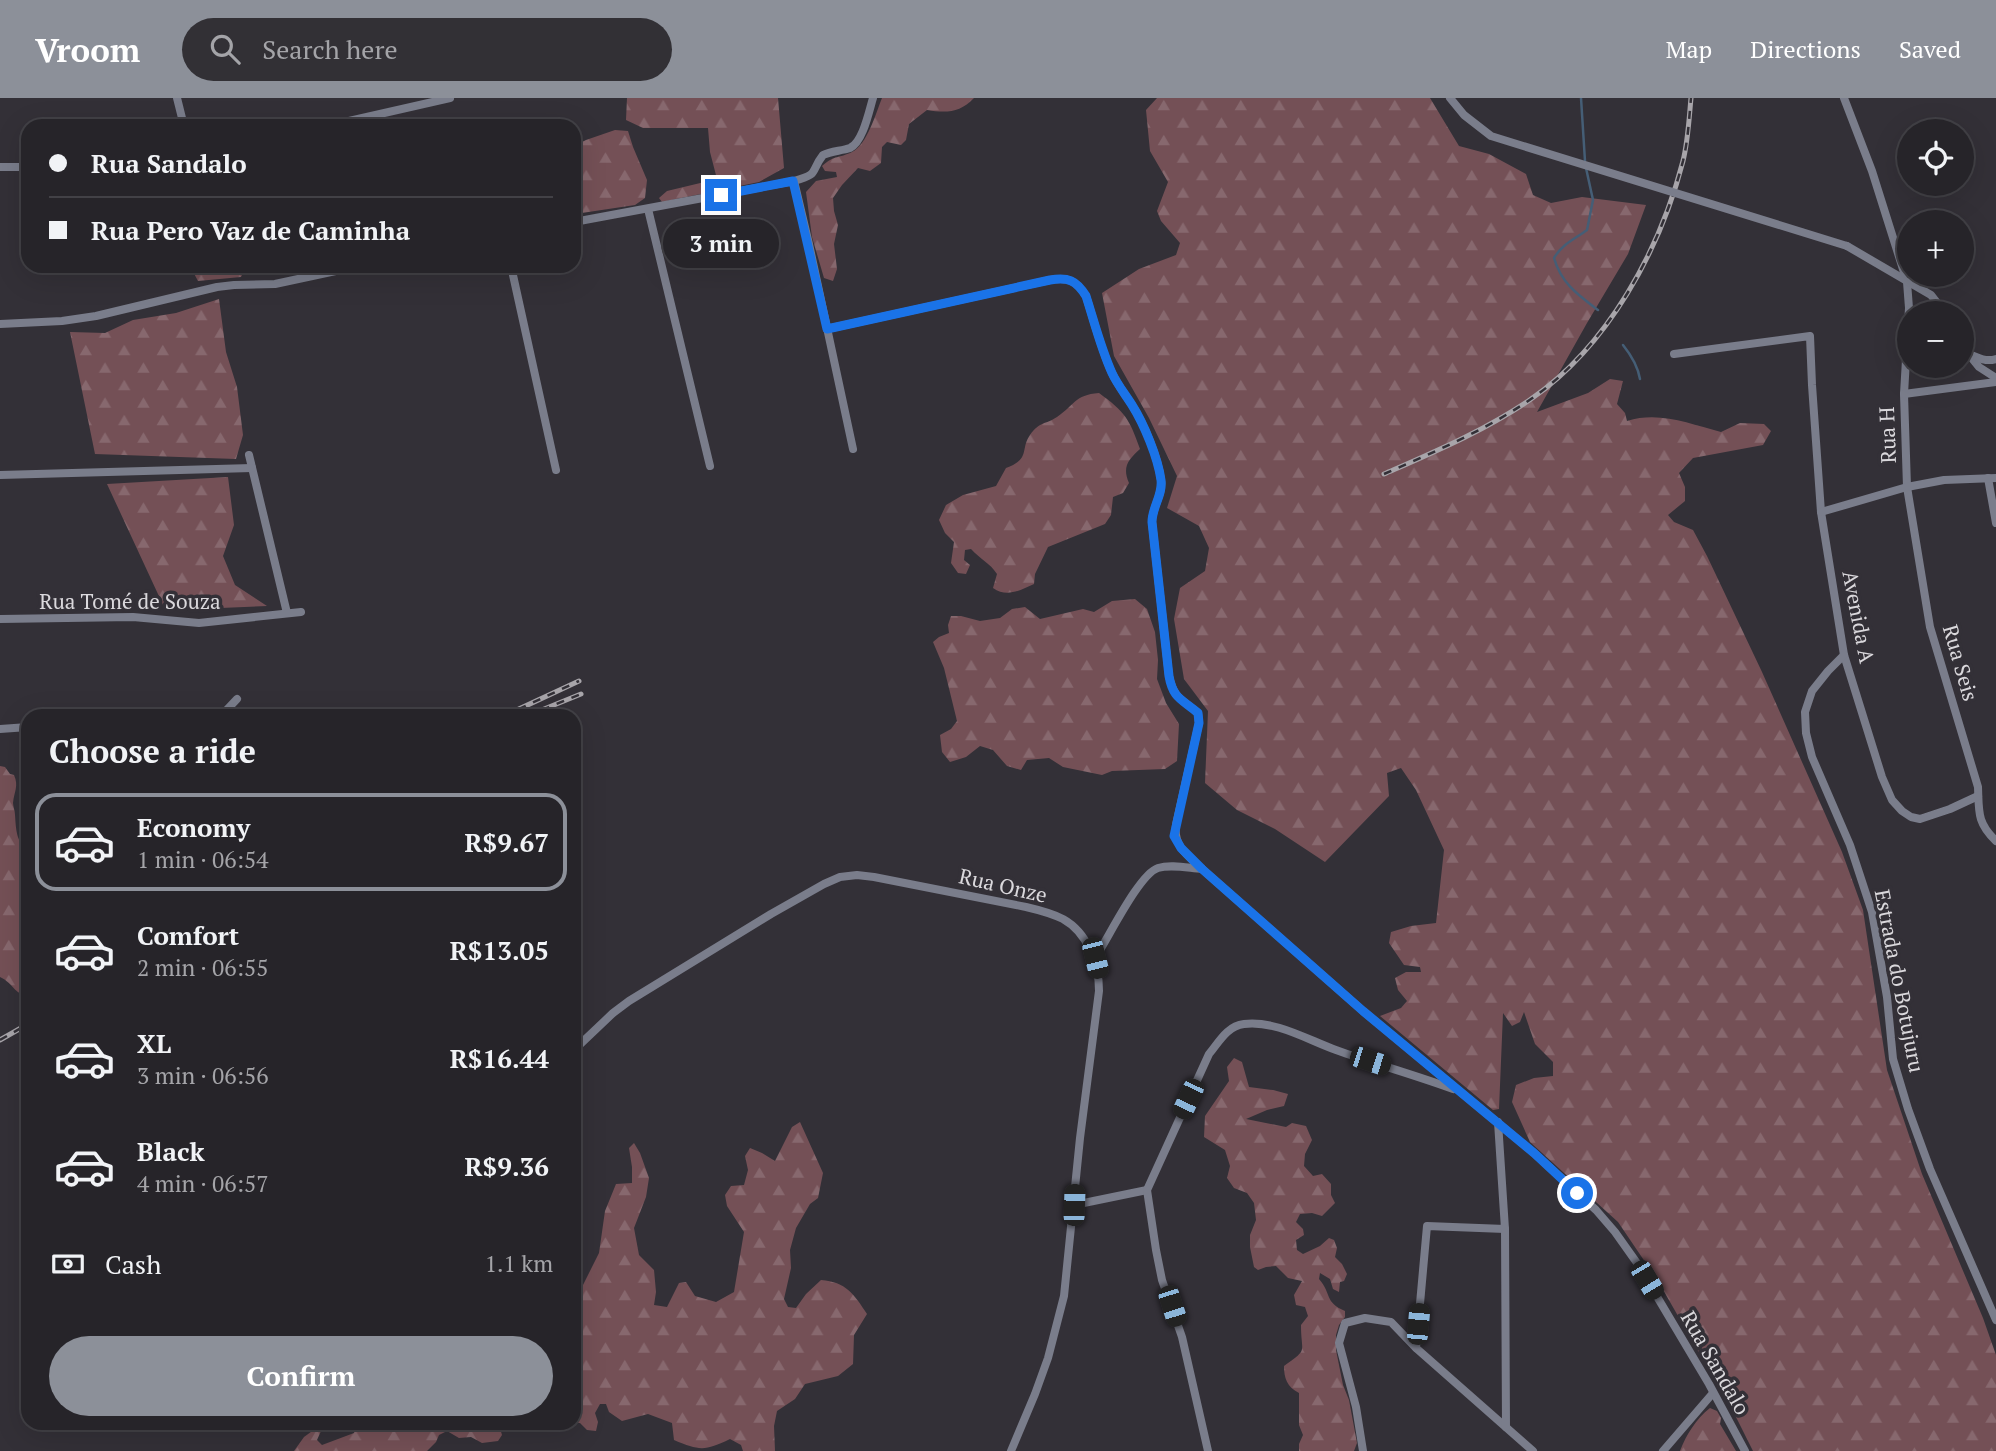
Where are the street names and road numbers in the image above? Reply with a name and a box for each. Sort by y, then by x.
street label: Rua H [1872,406,1902,464]
street label: Avenida A [1836,568,1882,666]
street label: Rua Tomé de Souza [39,587,221,615]
street label: Rua Seis [1937,621,1985,704]
street label: Rua Onze [956,861,1050,909]
street label: Estrada do Botujuru [1869,887,1931,1075]
street label: Rua Sandalo [1675,1305,1757,1420]

